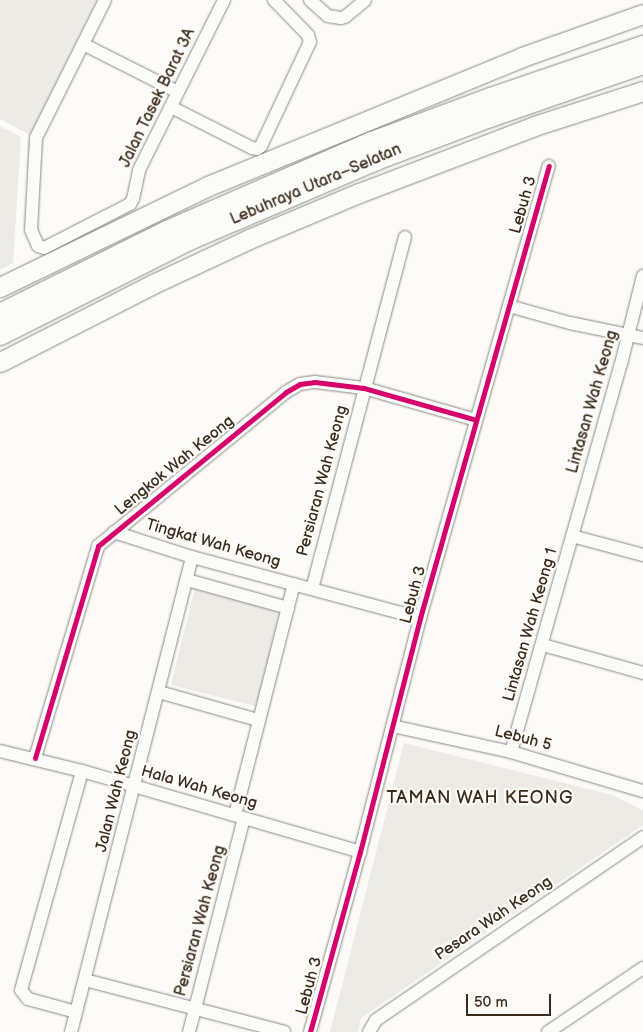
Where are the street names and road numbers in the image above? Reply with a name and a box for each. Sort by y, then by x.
street label: Jalan Tasek Barat 3A [116,25,200,171]
street label: Lebuhraya Utara–Selatan [228,140,404,230]
street label: Lebuh 3 [507,174,541,236]
street label: Lintasan Wah Keong [563,328,623,476]
street label: Persiaran Wah Keong [294,403,352,559]
street label: Lengkok Wah Keong [111,412,239,520]
street label: Tingkat Wah Keong [143,516,283,572]
street label: Lintasan Wah Keong 1 [500,546,562,704]
street label: Lebuh 3 [397,564,431,626]
street label: Lebuh 5 [492,722,554,756]
street label: Jalan Wah Keong [92,728,142,854]
street label: Hala Wah Keong [138,762,260,814]
street label: Persiaran Wah Keong [172,843,230,999]
street label: Pesara Wah Keong [432,873,556,965]
street label: Lebuh 3 [293,955,327,1017]

